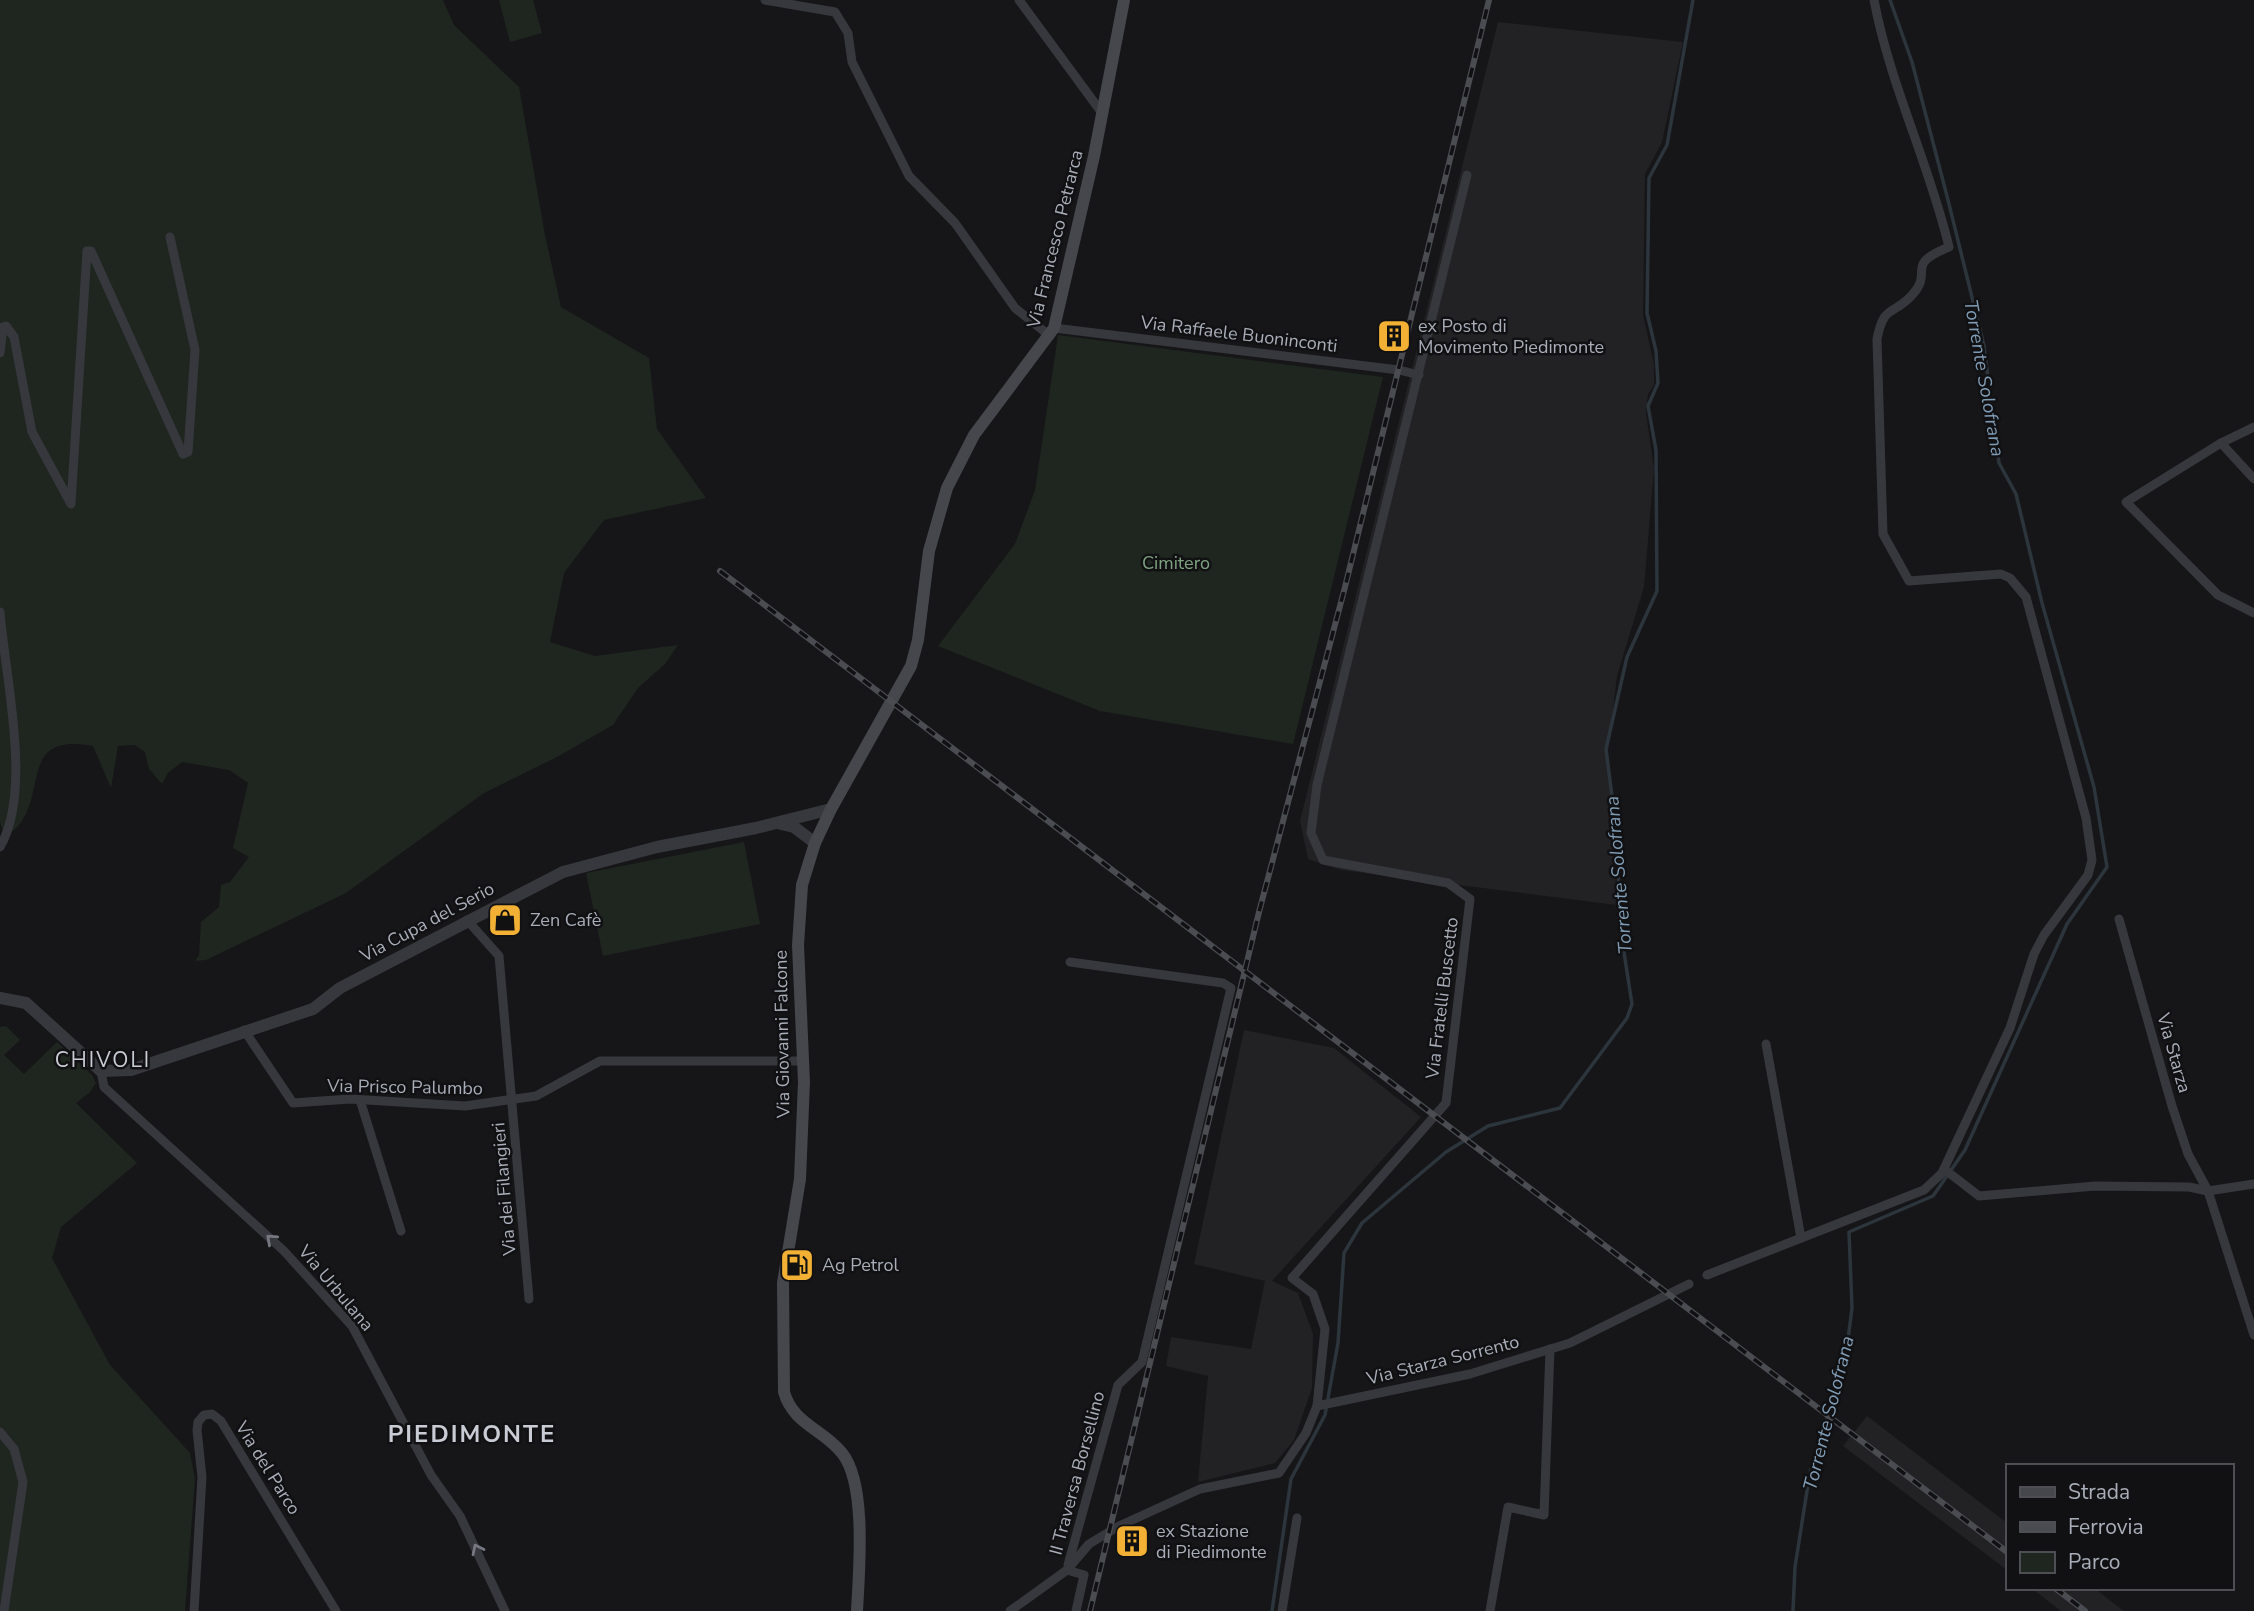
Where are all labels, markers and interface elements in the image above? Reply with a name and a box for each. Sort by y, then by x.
street label: Via Francesco Petrarca [1021,148,1089,331]
water label: Torrente Solofrana [1957,298,2011,459]
street label: Via Raffaele Buoninconti [1138,310,1339,358]
place label: ex Posto di Movimento Piedimonte [1418,314,1604,359]
building icon: ex Posto di Movimento Piedimonte [1375,317,1413,355]
park label: Cimitero [1142,551,1210,575]
water label: Torrente Solofrana [1599,795,1639,955]
street label: Via Cupa del Serio [355,876,498,968]
shop icon: Zen Cafè [486,901,524,939]
place label: Zen Cafè [530,908,601,932]
street label: Via Fratelli Buscetto [1420,916,1464,1081]
street label: Via Giovanni Falcone [769,950,795,1119]
street label: Via Starza [2151,1009,2197,1096]
district label: CHIVOLI [55,1046,151,1074]
street label: Via Prisco Palumbo [326,1074,483,1100]
street label: Via dei Filangieri [486,1121,522,1258]
one-way arrow [266,1235,279,1247]
street label: Via Urbulana [292,1239,379,1336]
fuel station icon: Ag Petrol [778,1246,816,1284]
place label: Ag Petrol [822,1253,899,1277]
street label: Via Starza Sorrento [1363,1329,1522,1391]
water label: Torrente Solofrana [1797,1333,1861,1493]
street label: II Traversa Borsellino [1044,1388,1110,1558]
street label: Via del Parco [229,1416,306,1519]
district label: PIEDIMONTE [388,1418,556,1450]
legend [2006,1464,2233,1590]
text: Strada [2068,1478,2130,1506]
text: Ferrovia [2068,1513,2144,1541]
place label: ex Stazione di Piedimonte [1156,1519,1267,1564]
building icon: ex Stazione di Piedimonte [1113,1522,1151,1560]
one-way arrow [471,1544,485,1556]
text: Parco [2068,1548,2121,1576]

